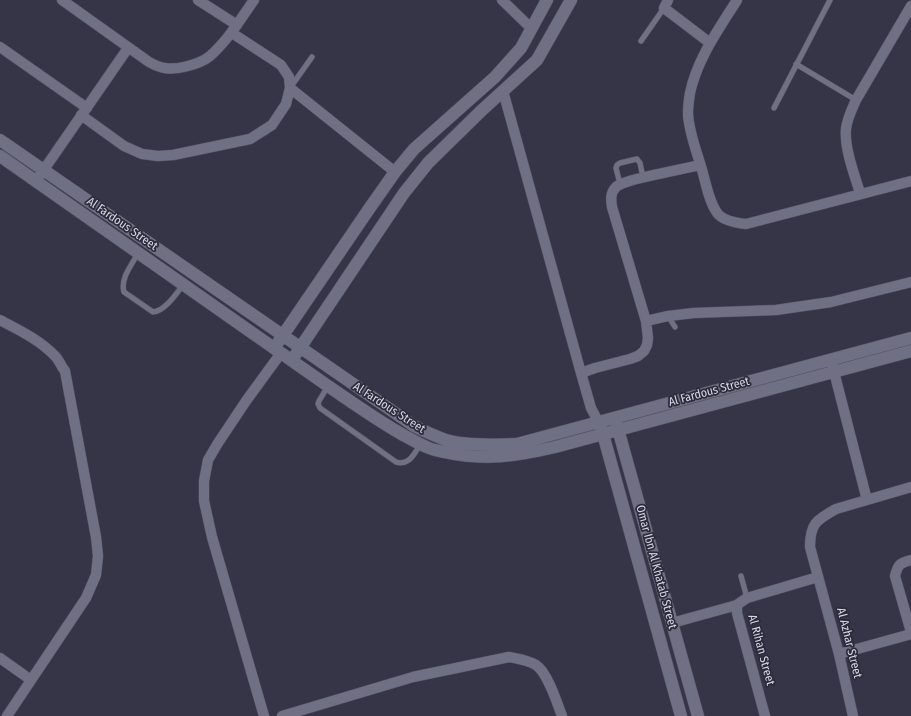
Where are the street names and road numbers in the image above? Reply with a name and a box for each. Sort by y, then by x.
street label: Al Fardous Street [84,194,160,254]
street label: Al Fardous Street [667,374,751,410]
street label: Al Fardous Street [350,379,428,437]
street label: Omar Ibn Al Khatab Street [633,504,679,630]
street label: Al Azhar Street [833,606,865,680]
street label: Al Rihan Street [745,613,777,687]

